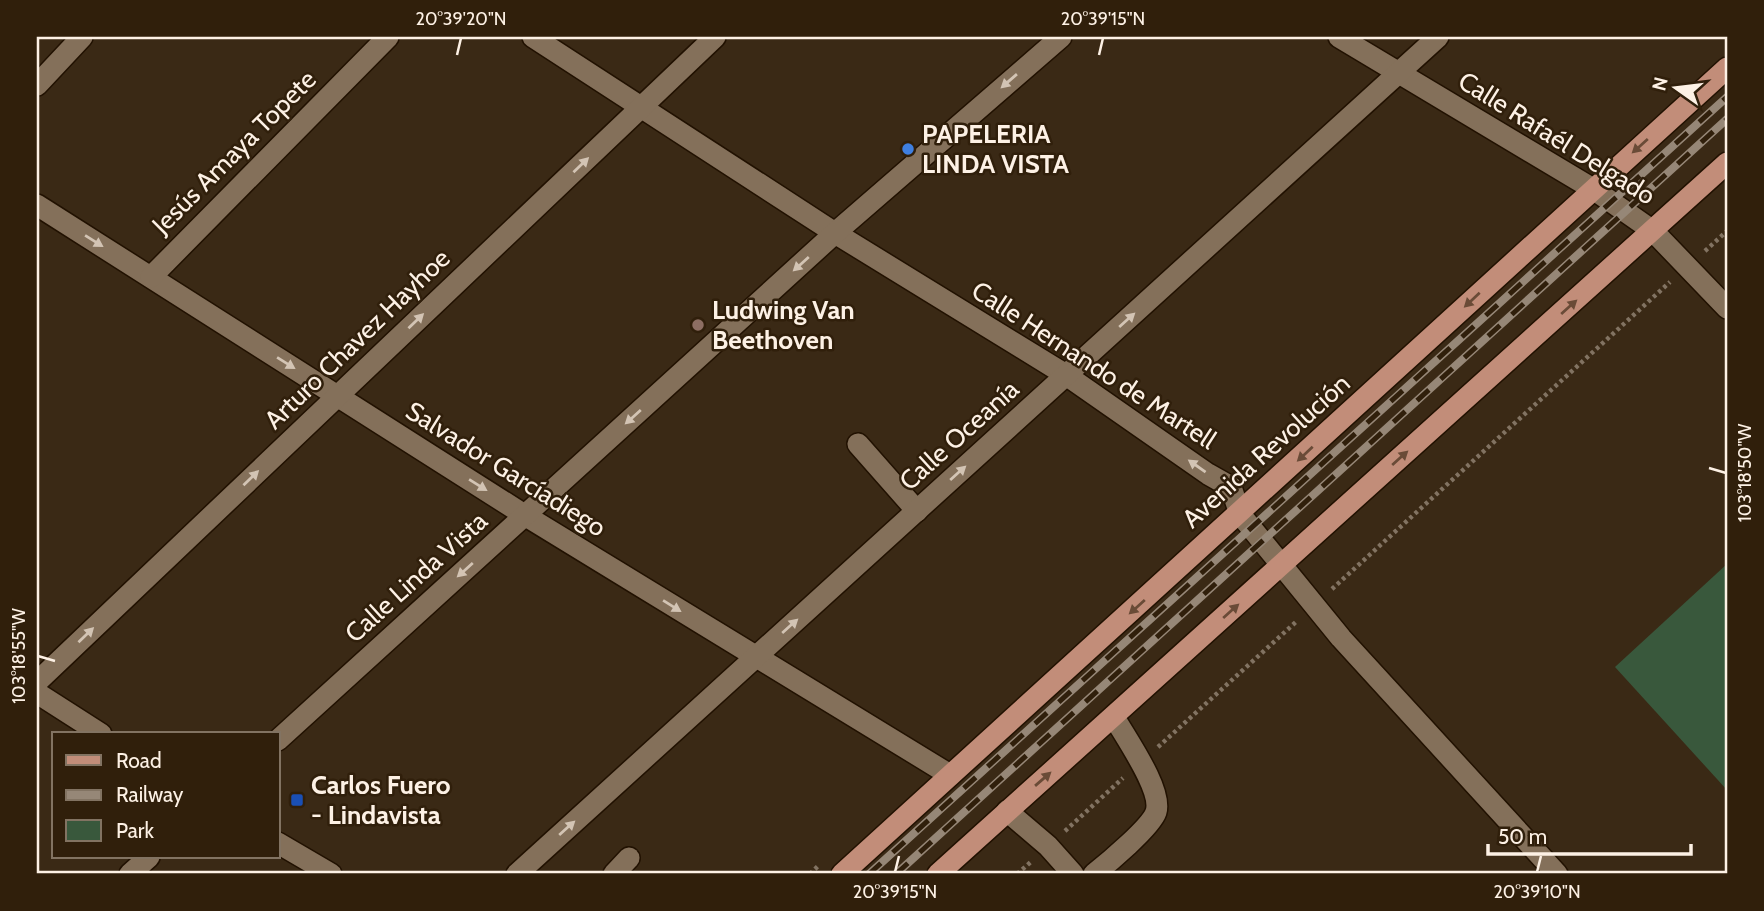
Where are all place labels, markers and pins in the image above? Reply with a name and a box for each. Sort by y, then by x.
place label: PAPELERIA LINDA VISTA [922,118,1070,180]
marker: PAPELERIA LINDA VISTA [900,141,916,157]
place label: Ludwing Van Beethoven [712,294,855,356]
marker: Ludwing Van Beethoven [690,317,706,333]
place label: Carlos Fuero - Lindavista [311,769,451,831]
marker: Carlos Fuero - Lindavista [289,792,305,808]

